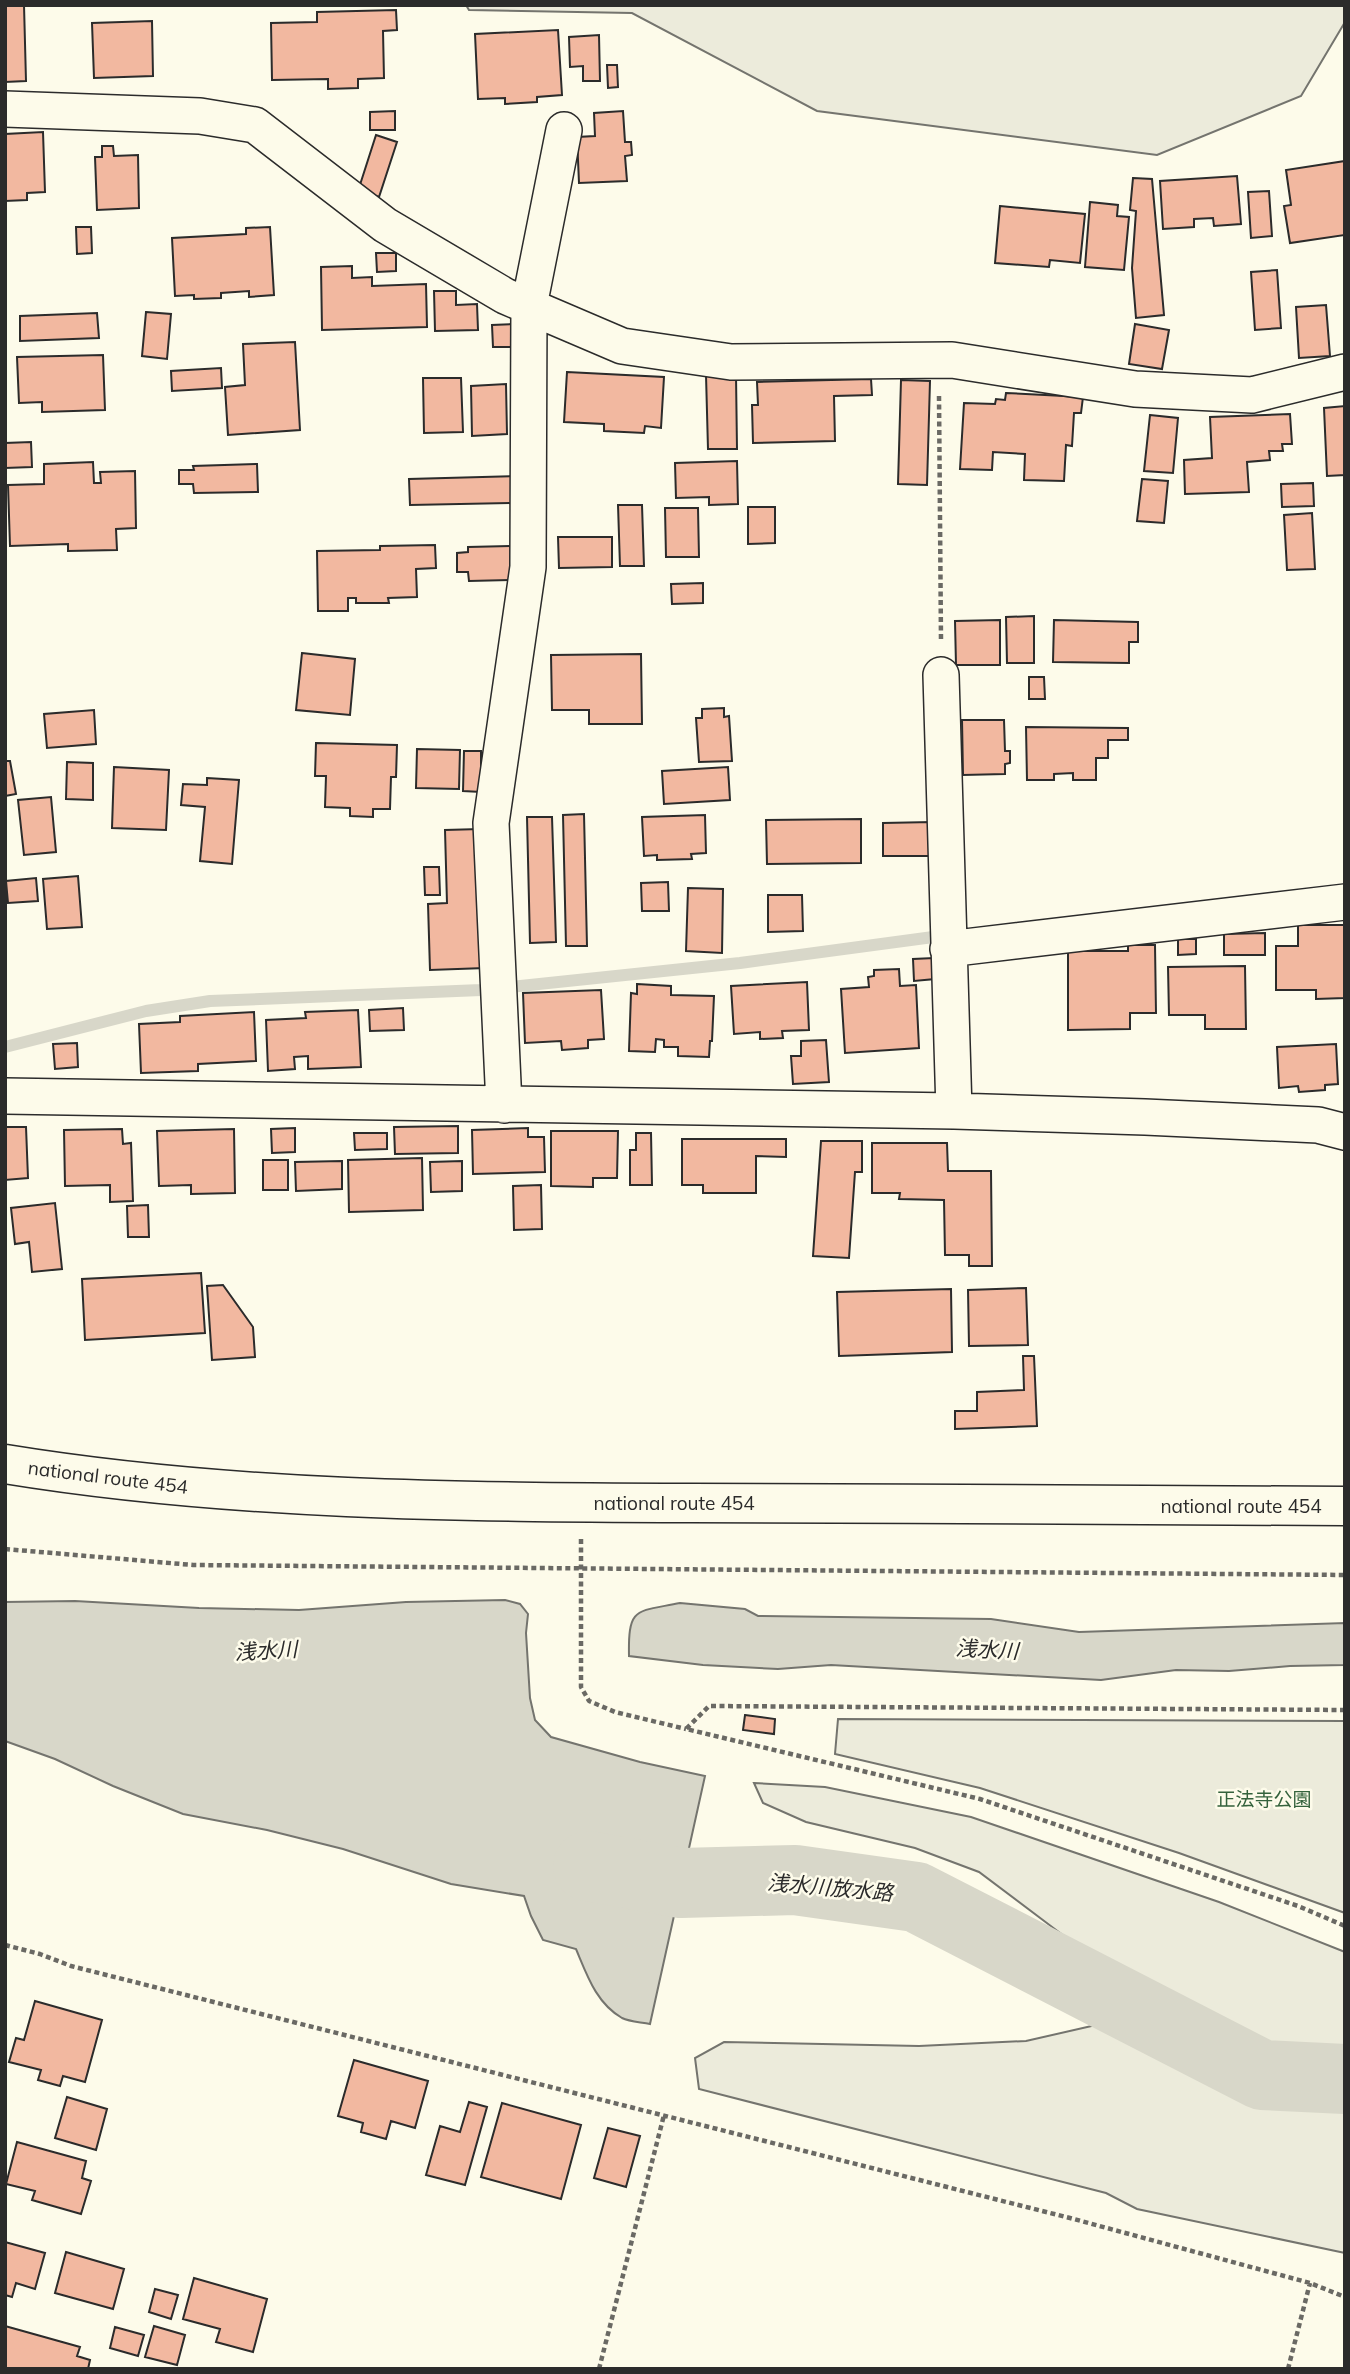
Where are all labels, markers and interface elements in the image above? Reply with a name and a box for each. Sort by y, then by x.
street label: national route 454 [27,1455,189,1499]
street label: national route 454 [593,1491,755,1515]
street label: national route 454 [1160,1494,1322,1518]
water label: 浅水川 [955,1634,1021,1664]
water label: 浅水川 [234,1635,300,1665]
park label: 正法寺公園 [1216,1787,1312,1811]
water label: 浅水川放水路 [766,1869,896,1906]

